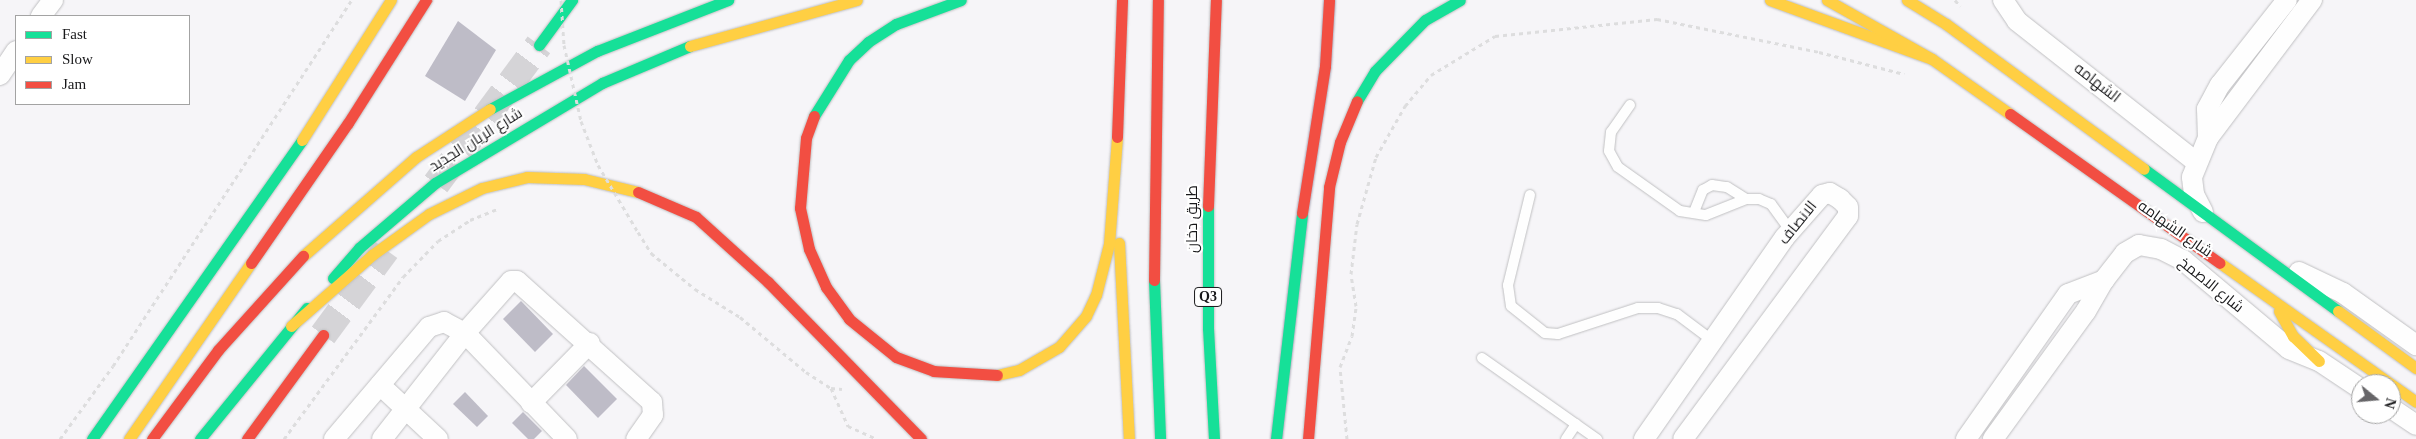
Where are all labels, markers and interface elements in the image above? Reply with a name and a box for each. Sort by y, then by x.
legend [15,15,190,105]
text: Fast [62,26,87,42]
text: Slow [62,51,93,67]
street label: الشهامه [2070,59,2124,107]
text: Jam [62,76,86,92]
street label: شارع الريان الجديد [426,104,526,176]
street label: طريق دخان [1184,185,1202,253]
street label: شارع الشهامه [2134,197,2216,261]
street label: الانصاف [1775,198,1821,248]
street label: شارع الاصمخ [2175,253,2247,317]
road number: Q3 [1193,286,1223,308]
north arrow [2351,374,2401,424]
text: N [2381,396,2399,410]

